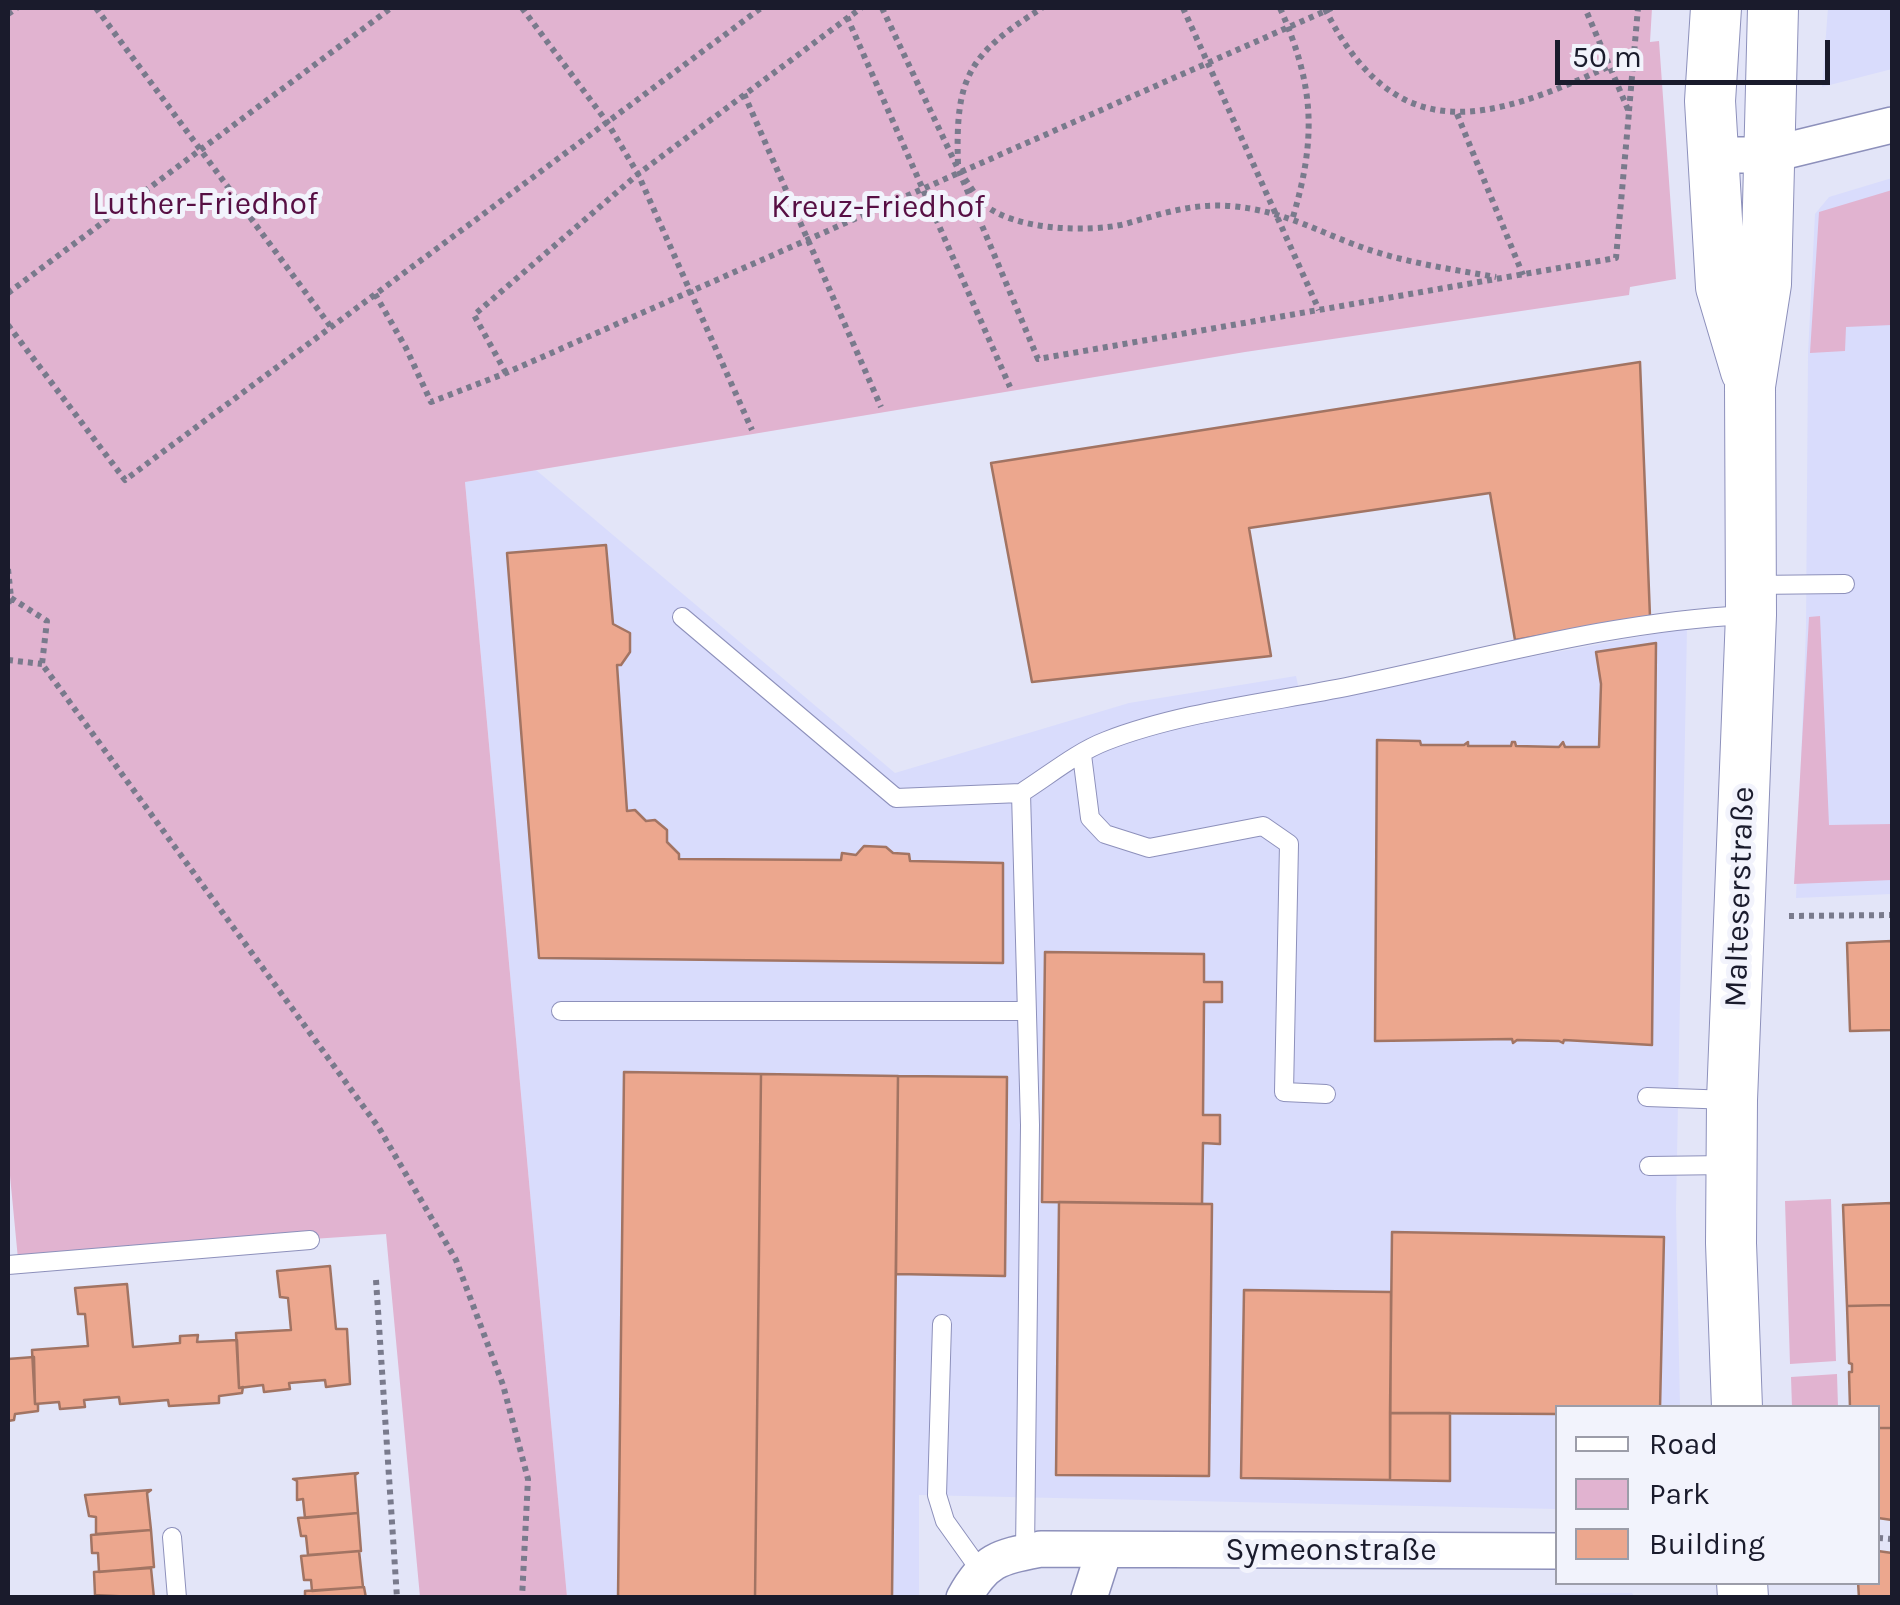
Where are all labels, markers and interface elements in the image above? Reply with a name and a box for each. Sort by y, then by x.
scale bar [1560,20,1835,82]
text: 50 m [1572,39,1642,75]
park label: Luther-Friedhof [92,186,318,224]
park label: Kreuz-Friedhof [771,189,985,227]
street label: Malteserstraße [1717,786,1763,1008]
legend [1555,1405,1880,1585]
text: Road [1649,1426,1718,1462]
text: Park [1649,1476,1710,1512]
text: Building [1649,1526,1765,1562]
street label: Symeonstraße [1225,1532,1437,1570]

